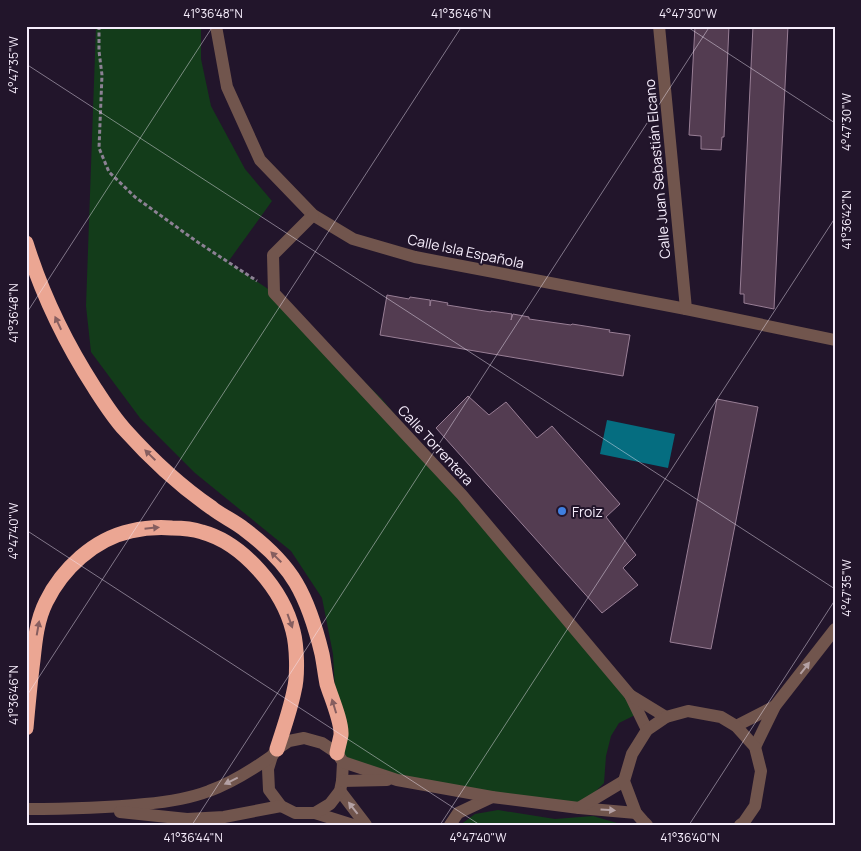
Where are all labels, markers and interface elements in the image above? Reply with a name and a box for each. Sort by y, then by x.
text: 41°36'48"N [183,5,243,22]
text: 41°36'46"N [431,5,491,22]
text: 4°47'30"W [659,5,718,22]
text: 4°47'35"W [5,35,22,94]
street label: Calle Juan Sebastián Elcano [640,78,674,260]
text: 4°47'30"W [838,92,855,151]
text: 41°36'42"N [838,190,855,250]
street label: Calle Isla Española [406,229,526,273]
text: 41°36'48"N [5,283,22,343]
one-way arrow [54,315,62,330]
street label: Calle Torrentera [394,401,478,489]
one-way arrow [144,449,156,461]
text: 4°47'40"W [5,502,22,560]
place label: Froiz [572,502,603,521]
marker: Froiz [556,505,568,517]
one-way arrow [144,524,160,532]
one-way arrow [270,551,282,563]
text: 4°47'35"W [838,558,855,617]
one-way arrow [287,613,294,628]
one-way arrow [34,619,42,635]
one-way arrow [799,662,810,675]
text: 41°36'46"N [5,665,22,725]
one-way arrow [330,698,338,713]
one-way arrow [223,777,238,786]
one-way arrow [348,801,358,815]
one-way arrow [600,807,616,815]
text: 41°36'44"N [163,829,223,846]
text: 4°47'40"W [449,829,507,846]
text: 41°36'40"N [660,829,720,846]

